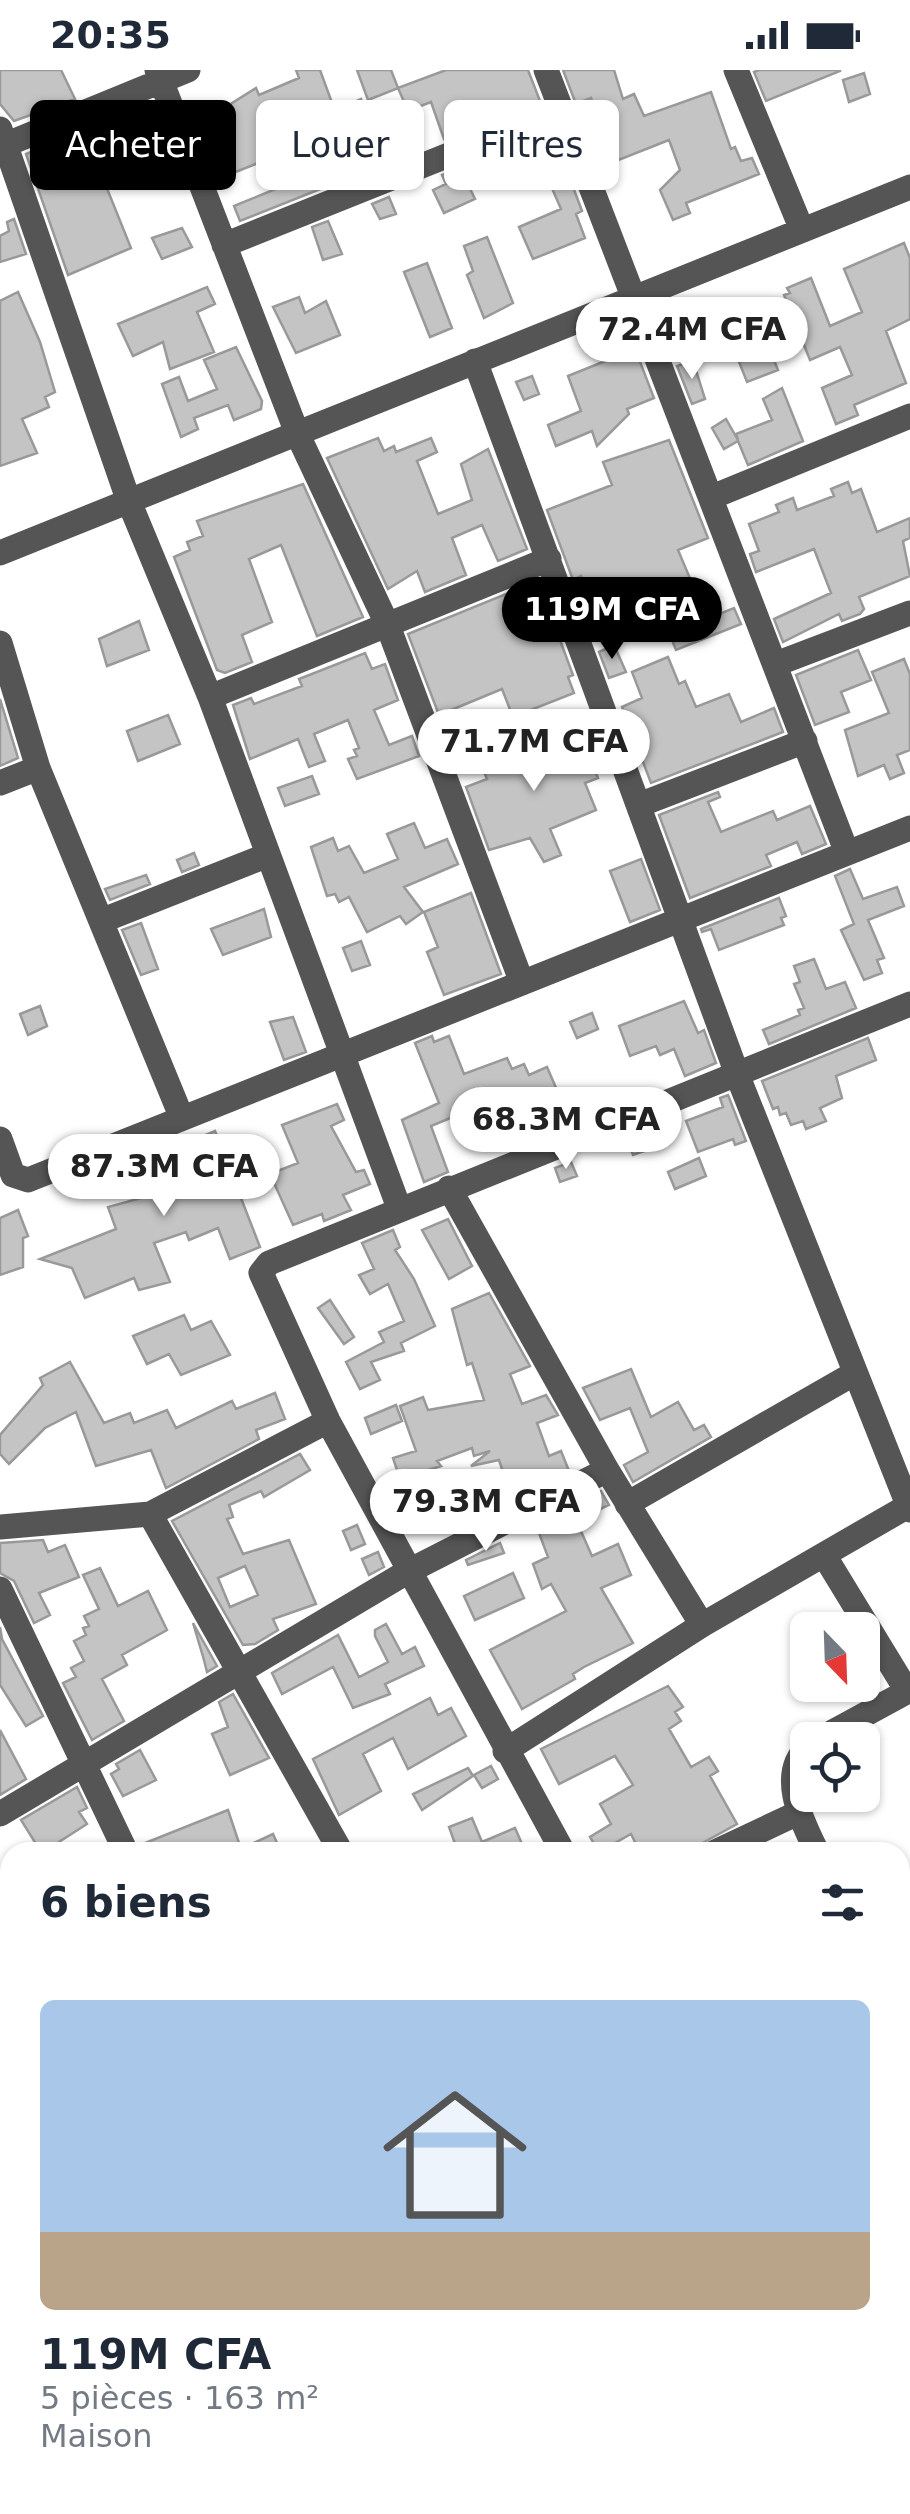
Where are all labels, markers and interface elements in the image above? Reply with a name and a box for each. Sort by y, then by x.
text: 20:35 [50,13,171,57]
chip: Acheter [30,100,236,190]
chip: Louer [256,100,424,190]
chip: Filtres [444,100,619,190]
pin: 72.4M CFA [578,297,806,382]
text: 72.4M CFA [598,310,786,348]
pin: 119M CFA [509,577,715,662]
text: 119M CFA [524,590,700,628]
pin: 71.7M CFA [420,709,648,794]
text: 71.7M CFA [440,722,628,760]
pin: 68.3M CFA [452,1087,680,1172]
text: 68.3M CFA [472,1100,660,1138]
pin: 87.3M CFA [50,1134,278,1219]
text: 87.3M CFA [70,1147,258,1185]
pin: 79.3M CFA [372,1469,600,1554]
text: 79.3M CFA [392,1482,580,1520]
north arrow [790,1612,880,1702]
map controls [790,1612,880,1812]
button: locate [790,1722,880,1812]
icon: filters [815,1875,870,1930]
text: 6 biens [40,1878,212,1927]
icon: home [365,2065,545,2245]
text: 119M CFA [40,2330,271,2379]
text: 5 pièces · 163 m² [40,2379,319,2417]
text: Maison [40,2417,153,2455]

